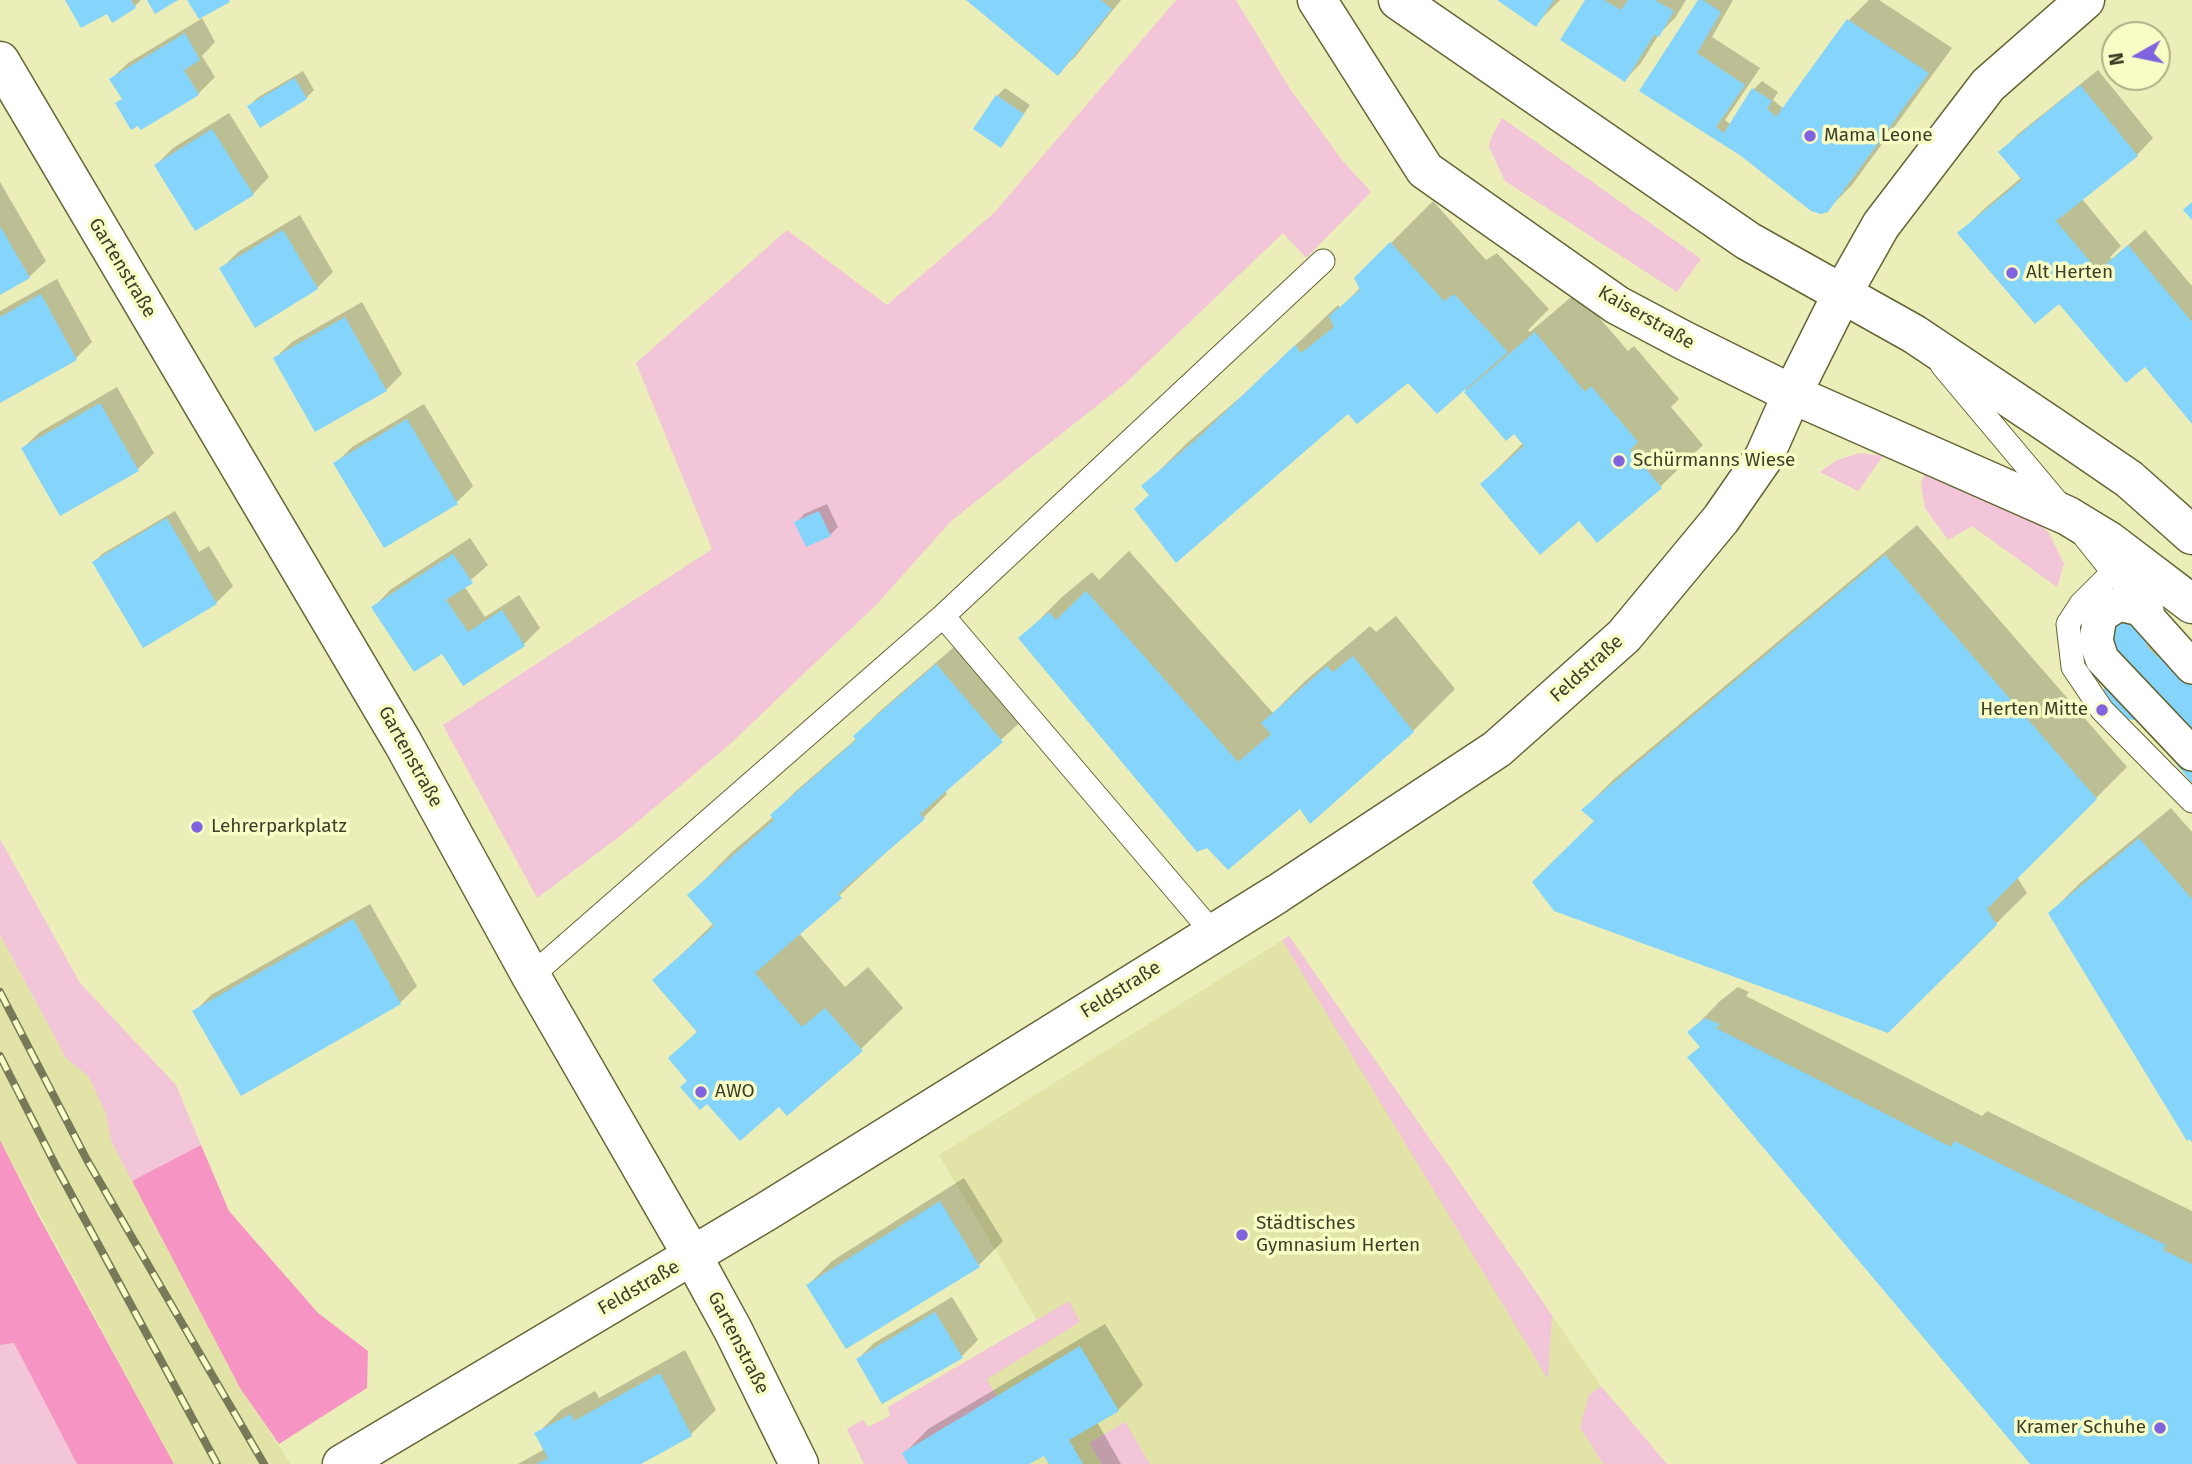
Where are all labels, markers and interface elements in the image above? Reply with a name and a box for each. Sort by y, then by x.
north arrow [2101,21,2171,91]
text: N [2104,51,2129,67]
place label: Mama Leone [1824,125,1933,147]
marker: Mama Leone [1802,128,1818,144]
street label: Gartenstraße [83,214,161,322]
place label: Alt Herten [2026,262,2113,284]
marker: Alt Herten [2004,265,2020,281]
street label: Kaiserstraße [1594,281,1698,355]
place label: Schürmanns Wiese [1633,450,1795,472]
marker: Schürmanns Wiese [1611,453,1627,469]
street label: Feldstraße [1546,630,1628,708]
place label: Herten Mitte [1980,699,2088,721]
street label: Gartenstraße [373,702,447,812]
marker: Herten Mitte [2094,702,2110,718]
place label: Lehrerparkplatz [211,816,347,838]
marker: Lehrerparkplatz [189,819,205,835]
street label: Feldstraße [1077,956,1165,1024]
place label: AWO [715,1081,755,1103]
marker: AWO [693,1084,709,1100]
place label: Städtisches Gymnasium Herten [1256,1213,1420,1257]
marker: Städtisches Gymnasium Herten [1234,1227,1250,1243]
street label: Feldstraße [594,1256,684,1320]
street label: Gartenstraße [702,1288,774,1398]
place label: Kramer Schuhe [2016,1417,2146,1439]
marker: Kramer Schuhe [2152,1420,2168,1436]

